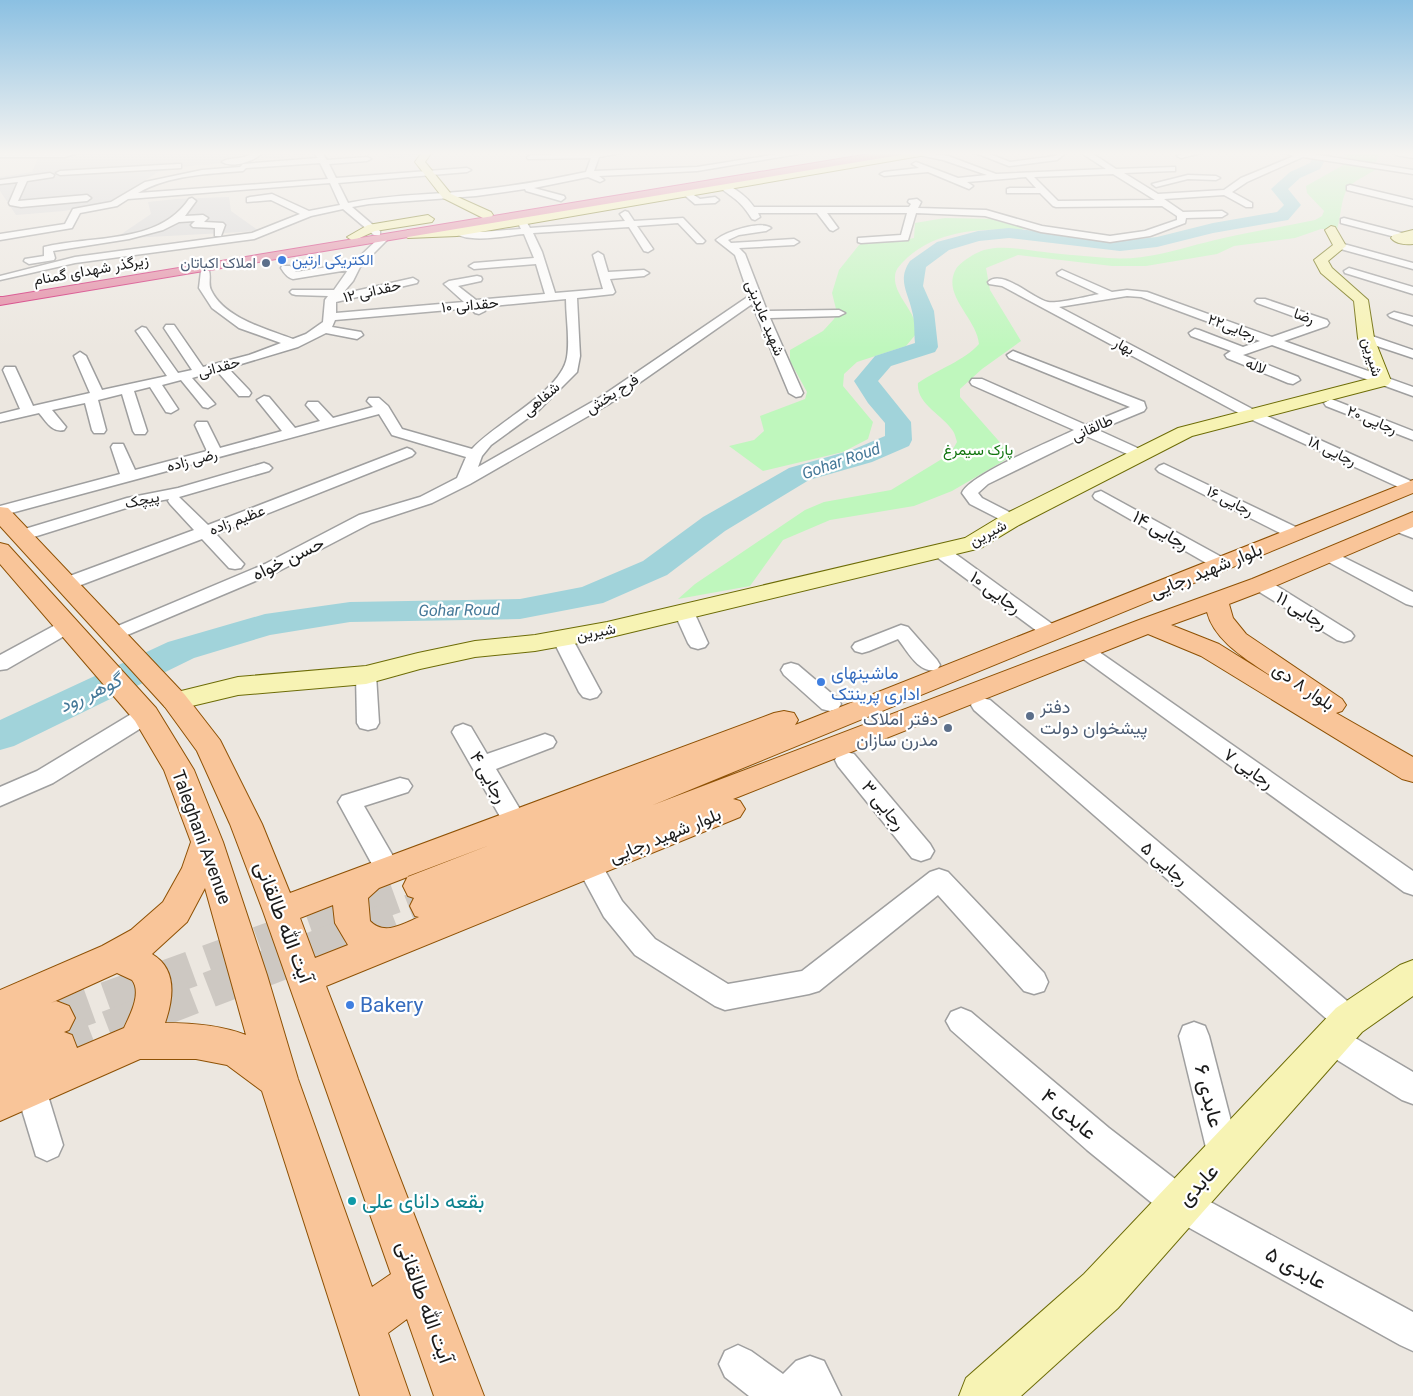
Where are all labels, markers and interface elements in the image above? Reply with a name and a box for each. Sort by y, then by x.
street label: زیرگذر شهدای گمنام [32,251,150,290]
place label: الکتریکی ارتین [292,251,373,270]
place label: املاک اکباتان [180,254,256,272]
marker: الکتریکی ارتین [276,254,288,266]
marker: املاک اکباتان [260,257,272,269]
street label: حقدانی ۱۲ [341,276,403,307]
street label: شهید عابدینی [741,278,788,359]
street label: حقدانی ۱۰ [441,294,499,317]
street label: رضا [1291,304,1317,328]
street label: ۲۲رجایی [1205,310,1259,345]
street label: بهار [1110,333,1137,359]
street label: شیرین [1357,335,1386,379]
street label: حقدانی [196,353,242,382]
street label: لاله [1243,354,1269,378]
street label: فرح بخش [582,370,643,419]
street label: شفاهی [519,378,564,421]
street label: رجایی ۲۰ [1344,402,1400,439]
street label: طالقانی [1069,411,1116,446]
street label: رجایی ۱۸ [1305,432,1359,471]
water label: Gohar Roud [799,439,883,483]
park label: پارک سیمرغ [943,441,1013,461]
street label: رضی زاده [165,445,220,476]
street label: رجایی ۱۶ [1203,482,1256,521]
street label: پیچک [123,488,161,513]
street label: عظیم زاده [207,501,268,540]
street label: رجایی ۱۴ [1129,506,1193,555]
street label: شیرین [966,516,1010,551]
street label: حسن خواه [249,532,328,585]
street label: بلوار شهید رجایی [1147,538,1265,603]
street label: رجایی ۱۰ [966,566,1026,619]
street label: رجایی ۱۱ [1272,586,1331,635]
water label: Gohar Roud [418,600,500,620]
street label: شیرین [575,619,617,646]
street label: بلوار ۸ دی [1268,658,1339,715]
place label: ماشینهای اداری پرینتک [831,662,920,706]
water label: گوهر رود [55,667,128,717]
marker: ماشینهای اداری پرینتک [815,676,827,688]
place label: دفتر پیشخوان دولت [1039,696,1148,740]
place label: دفتر املاک مدرن سازان [856,708,938,751]
marker: دفتر پیشخوان دولت [1024,710,1036,722]
marker: دفتر املاک مدرن سازان [942,722,954,734]
street label: رجایی ۷ [1219,743,1278,794]
street label: رجایی ۴ [465,747,512,807]
street label: Taleghani Avenue [168,767,236,907]
street label: رجایی ۳ [857,776,910,835]
street label: بلوار شهید رجایی [606,803,724,868]
street label: رجایی ۵ [1136,837,1193,890]
street label: آیت الله طالقانی [250,857,320,988]
place label: Bakery [360,993,423,1017]
marker: Bakery [344,999,356,1011]
street label: عابدی ۶ [1190,1062,1228,1130]
street label: عابدی ۴ [1036,1083,1102,1145]
street label: عابدی [1173,1159,1223,1211]
place label: بقعه دانای علی [362,1189,484,1213]
marker: بقعه دانای علی [346,1195,358,1207]
street label: آیت الله طالقانی [392,1237,460,1369]
street label: عابدی ۵ [1261,1241,1331,1295]

